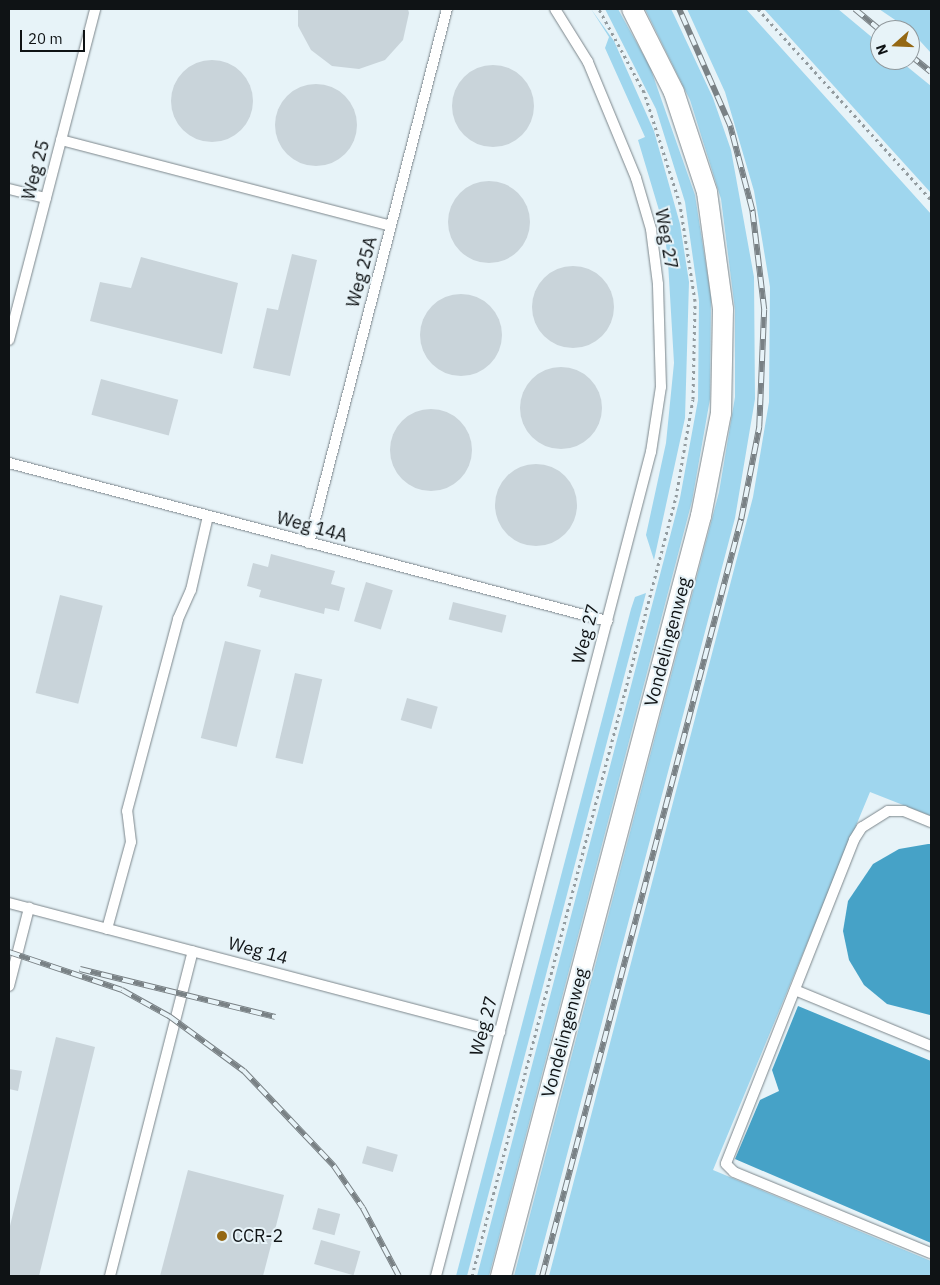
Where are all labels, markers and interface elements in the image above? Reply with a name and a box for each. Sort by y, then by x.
scale bar [22,20,88,52]
north arrow [870,20,920,70]
text: 20 m [28,29,63,48]
text: N [872,42,892,58]
street label: Weg 25 [18,138,54,202]
street label: Weg 27 [650,207,682,271]
street label: Weg 25A [342,234,382,310]
street label: Weg 14A [274,507,350,547]
street label: Vondelingenweg [640,575,696,709]
street label: Weg 27 [568,602,604,666]
street label: Weg 14 [226,933,290,969]
street label: Vondelingenweg [537,966,593,1100]
street label: Weg 27 [466,994,502,1058]
place label: CCR-2 [232,1225,283,1247]
marker: CCR-2 [216,1230,228,1242]

